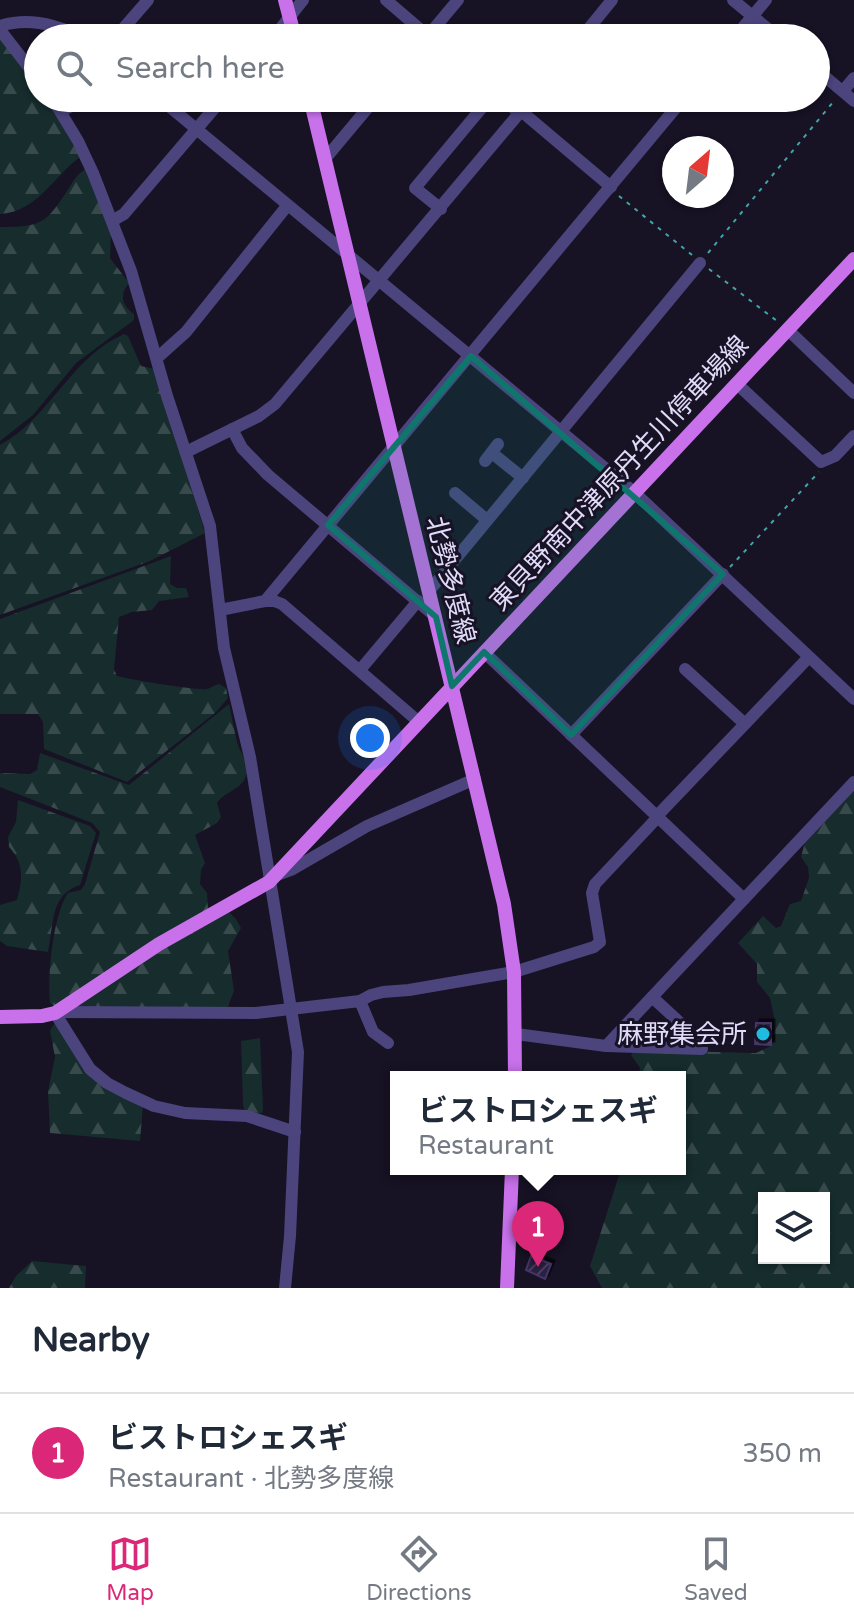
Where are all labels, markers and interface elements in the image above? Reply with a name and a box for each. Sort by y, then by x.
search box [24,24,830,112]
icon: search [52,46,96,90]
text: Search here [116,50,285,87]
north arrow [662,136,734,208]
street label: 東貝野南中津原丹生川停車場線 [484,330,755,617]
street label: 北勢多度線 [420,513,481,647]
your location [350,718,390,758]
place label: 麻野集会所 [617,1019,747,1050]
marker: 麻野集会所 [754,1025,772,1043]
popup [390,1071,686,1175]
text: ビストロシェスギ [418,1093,658,1130]
text: Restaurant [418,1130,554,1161]
map controls [758,1192,830,1264]
button: layers [758,1192,830,1264]
pin: 1 [512,1201,564,1267]
text: Nearby [32,1320,150,1361]
text: ビストロシェスギ [108,1420,348,1457]
text: 1 [50,1438,66,1469]
text: 350 m [742,1438,822,1469]
text: Restaurant · 北勢多度線 [108,1463,394,1494]
tab: Map [106,1532,154,1606]
tab: Directions [366,1532,472,1606]
tab: Saved [684,1532,748,1606]

